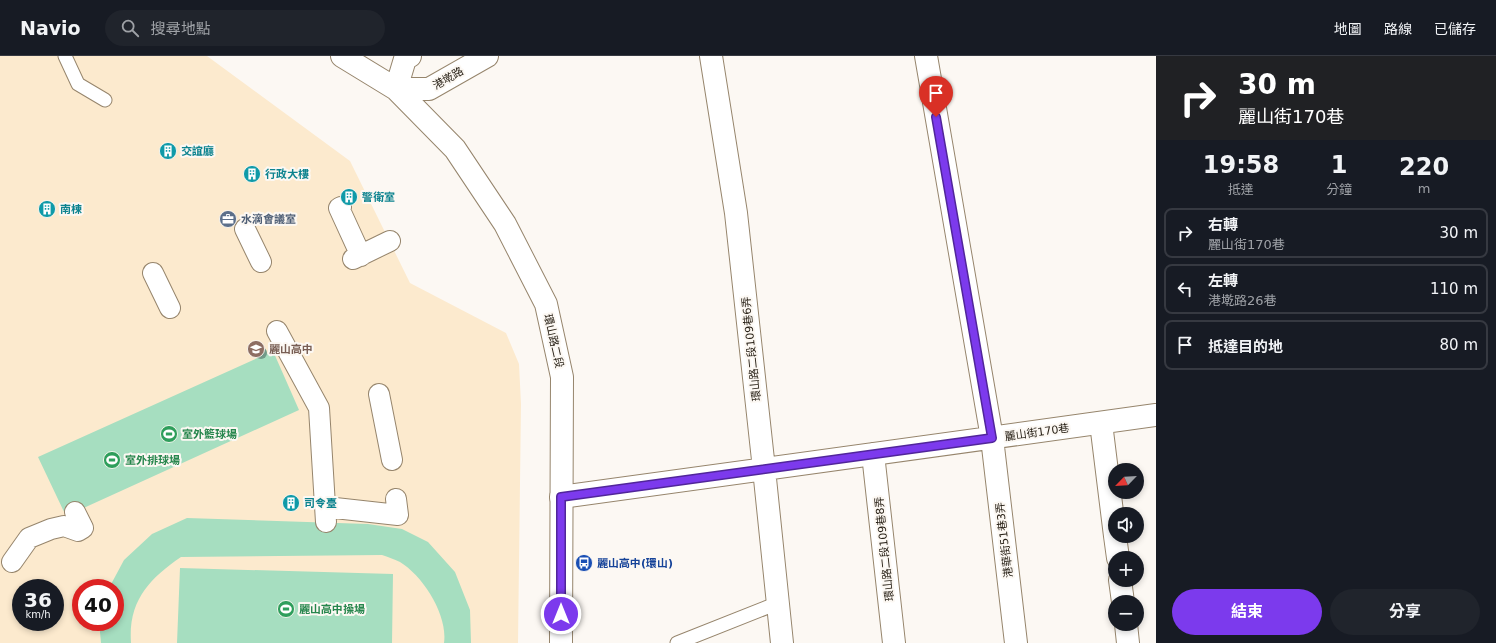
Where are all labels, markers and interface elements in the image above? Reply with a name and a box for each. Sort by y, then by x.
search box [105,10,385,46]
text: Navio [20,17,81,39]
icon: search [119,17,141,39]
text: 搜尋地點 [151,20,211,38]
text: 地圖 [1334,21,1362,37]
text: 路線 [1384,21,1412,37]
text: 已儲存 [1434,21,1476,37]
street label: 港墘路 [431,65,466,92]
text: 30 m [1238,68,1316,101]
icon: right [1172,72,1224,124]
pin [919,76,953,117]
icon: arrive [925,82,947,104]
text: 麗山街170巷 [1238,106,1344,127]
building icon: 交誼廳 [158,141,178,161]
place label: 交誼廳 [181,145,214,158]
text: 19:58 [1203,151,1279,179]
text: 1 [1331,151,1347,179]
text: 220 [1399,153,1449,181]
building icon: 行政大樓 [242,164,262,184]
place label: 行政大樓 [265,168,309,181]
text: m [1418,181,1430,196]
text: 抵達 [1228,182,1254,197]
text: 分鐘 [1326,182,1352,197]
building icon: 警衛室 [339,187,359,207]
place label: 警衛室 [362,191,395,204]
building icon: 南棟 [37,199,57,219]
place label: 南棟 [60,203,82,216]
office icon: 水滴會議室 [218,209,238,229]
place label: 水滴會議室 [241,213,296,226]
text: 右轉 [1208,216,1238,234]
icon: right [1174,222,1196,244]
text: 30 m [1440,224,1478,242]
text: 麗山街170巷 [1208,237,1285,252]
text: 左轉 [1208,272,1238,290]
icon: left [1174,278,1196,300]
text: 110 m [1430,280,1478,298]
text: 港墘路26巷 [1208,293,1277,308]
street label: 環山路二段109巷6弄 [740,296,763,402]
street label: 環山路二段 [541,313,566,369]
icon: arrive [1174,334,1196,356]
text: 80 m [1440,336,1478,354]
text: 抵達目的地 [1208,338,1283,356]
school or university icon: 麗山高中 [246,339,266,359]
place label: 麗山高中 [269,343,313,356]
street label: 麗山街170巷 [1004,422,1070,443]
sports icon: 室外籃球場 [159,424,179,444]
place label: 室外籃球場 [182,428,237,441]
sports icon: 室外排球場 [102,450,122,470]
place label: 室外排球場 [125,454,180,467]
north arrow [1108,463,1144,499]
map controls [1108,463,1144,631]
building icon: 司令臺 [281,493,301,513]
street label: 環山路二段109巷8弄 [873,496,896,602]
place label: 司令臺 [304,497,337,510]
street label: 港華街51巷3弄 [993,501,1016,578]
button: sound [1108,507,1144,543]
button: + [1108,551,1144,587]
bus stop icon: 麗山高中(環山) [574,553,594,573]
place label: 麗山高中(環山) [597,557,673,570]
speed limit sign: 40 [72,579,124,631]
text: 36 [24,588,52,612]
button: 結束 [1172,589,1322,635]
button: 分享 [1330,589,1480,635]
position arrow [540,593,582,635]
button: − [1108,595,1144,631]
sports icon: 麗山高中操場 [276,599,296,619]
place label: 麗山高中操場 [299,603,365,616]
text: km/h [25,609,51,620]

